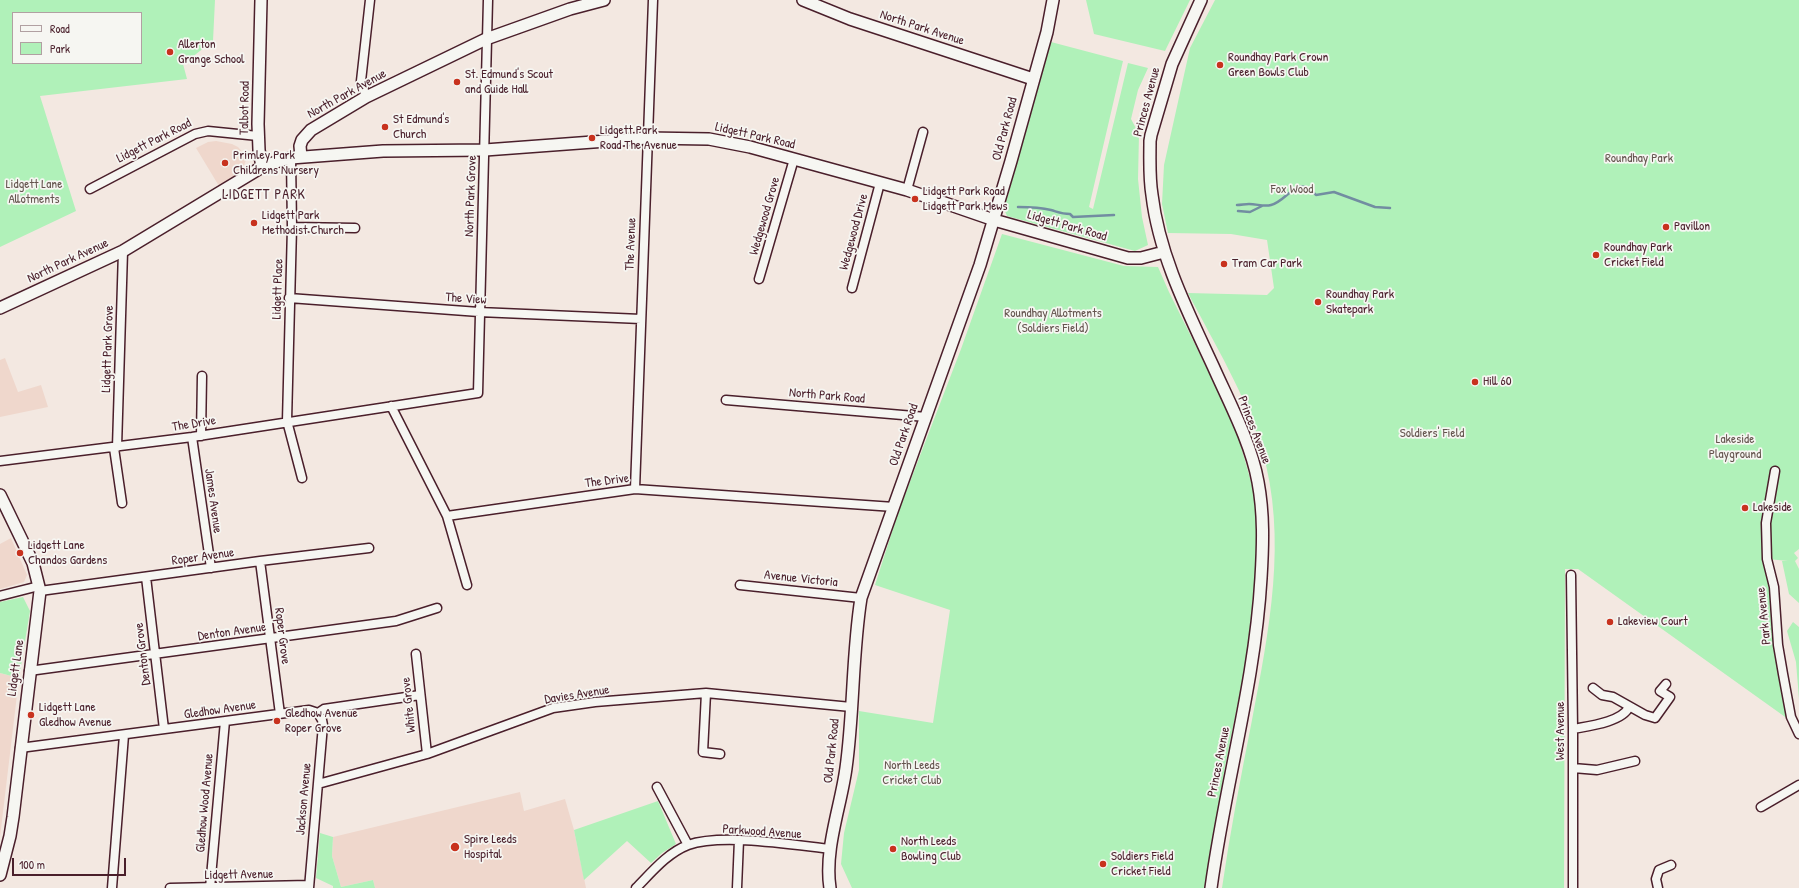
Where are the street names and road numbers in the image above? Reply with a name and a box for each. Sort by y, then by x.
street label: North Park Avenue [878,7,966,49]
street label: North Park Avenue [305,66,389,122]
street label: Princes Avenue [1130,66,1164,138]
street label: Talbot Road [237,81,253,135]
street label: Old Park Road [989,96,1021,162]
street label: Lidgett Park Road [114,115,194,167]
street label: Lidgett Park Road [713,119,797,153]
street label: North Park Grove [462,155,480,237]
street label: Wedgewood Grove [746,175,784,257]
street label: Wedgewood Drive [836,192,872,272]
street label: Lidgett Park Road [1026,207,1108,245]
street label: The Avenue [622,217,640,271]
street label: North Park Avenue [25,235,111,287]
street label: Lidgett Place [269,258,287,320]
street label: The View [445,290,487,308]
street label: Lidgett Park Grove [99,305,117,393]
street label: North Park Road [788,385,866,407]
street label: Princes Avenue [1234,394,1274,466]
street label: Old Park Road [886,402,922,468]
street label: The Drive [171,413,217,435]
street label: James Avenue [201,468,225,534]
street label: The Drive [584,471,630,491]
street label: Roper Avenue [171,545,235,569]
street label: Avenue Victoria [763,567,839,591]
street label: Park Avenue [1753,586,1775,646]
street label: Roper Grove [271,607,293,665]
street label: Denton Avenue [197,619,267,645]
street label: Denton Grove [131,622,155,686]
street label: Lidgett Lane [4,639,28,697]
street label: White Grove [398,676,420,734]
street label: Davies Avenue [543,682,611,708]
street label: Gledhow Avenue [183,697,257,723]
street label: West Avenue [1553,702,1569,760]
street label: Old Park Road [821,718,843,784]
street label: Princes Avenue [1205,726,1233,798]
street label: Gledhow Wood Avenue [193,753,217,853]
street label: Jackson Avenue [293,762,315,836]
street label: Parkwood Avenue [722,821,802,843]
street label: Lidgett Avenue [205,867,273,883]

